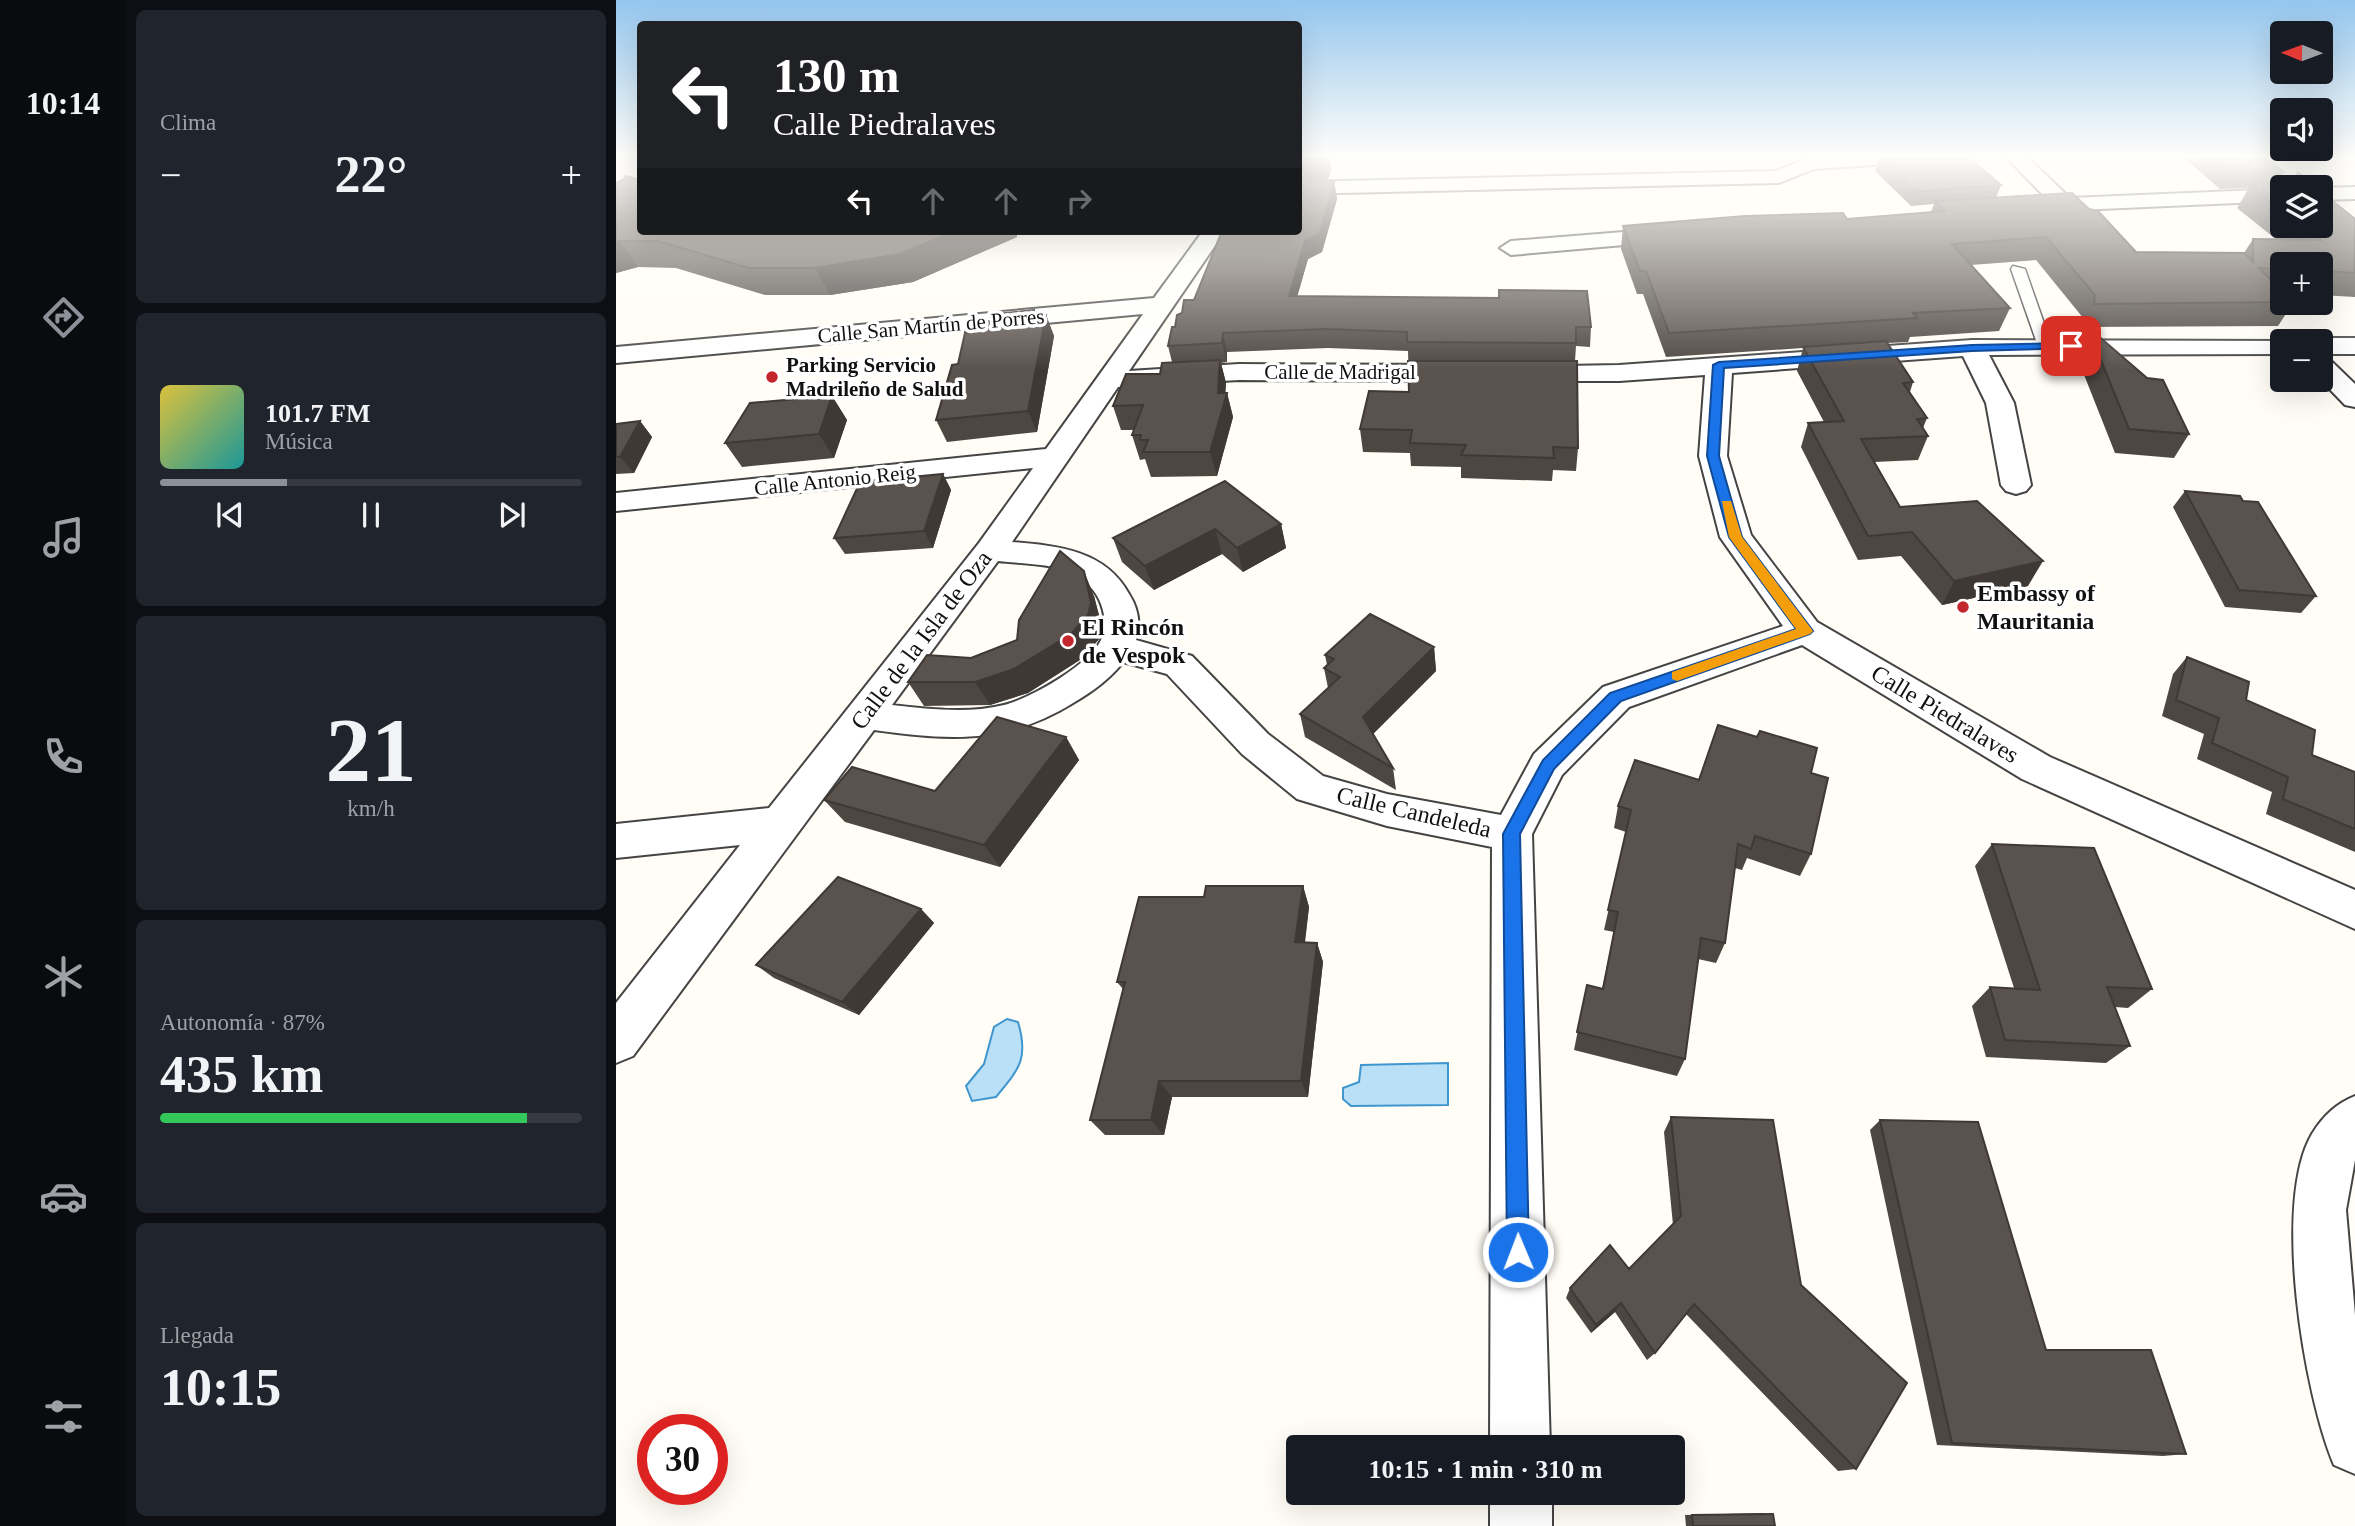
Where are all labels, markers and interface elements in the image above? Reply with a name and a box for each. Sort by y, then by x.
north arrow [2270,21,2333,84]
map controls [2270,21,2333,392]
text: 130 m [773,48,900,103]
icon: left [658,49,749,140]
text: 10:14 [26,85,100,121]
button: sound [2270,98,2333,161]
text: Calle Piedralaves [773,106,996,142]
text: Clima [160,110,216,135]
text: 22° [335,146,407,203]
text: − [160,154,181,196]
text: + [561,154,582,196]
button: layers [2270,175,2333,238]
icon: left [841,182,879,220]
icon: ahead [914,182,952,220]
icon: ahead [987,182,1025,220]
icon: right [1060,182,1098,220]
button: + [2270,252,2333,315]
icon: directions [39,293,88,342]
street label: Calle San Martín de Porres [817,304,1045,348]
pin [2041,316,2101,376]
icon: arrive [2052,327,2090,365]
button: − [2270,329,2333,392]
place label: Parking Servicio Madrileño de Salud [786,353,964,401]
street label: Calle de Madrigal [1264,360,1416,384]
marker: Parking Servicio Madrileño de Salud [764,369,780,385]
text: 101.7 FM [265,399,370,428]
text: Música [265,429,333,454]
street label: Calle Antonio Reig [753,460,917,500]
icon: previous [211,496,249,534]
icon: pause [352,496,390,534]
icon: next [493,496,531,534]
icon: music [39,513,88,562]
street label: Calle de la Isla de Oza [845,545,997,734]
place label: Embassy of Mauritania [1977,580,2096,634]
marker: Embassy of Mauritania [1955,599,1971,615]
place label: El Rincón de Vespok [1082,614,1186,668]
marker: El Rincón de Vespok [1060,633,1076,649]
street label: Calle Piedralaves [1867,660,2023,768]
text: 21 [326,700,417,801]
icon: phone [39,732,88,781]
street label: Calle Candeleda [1334,782,1494,843]
text: km/h [347,796,395,821]
icon: climate [39,952,88,1001]
text: Autonomía · 87% [160,1010,325,1035]
text: 435 km [160,1046,323,1103]
icon: car [39,1172,88,1221]
position arrow [1481,1215,1555,1289]
text: Llegada [160,1323,234,1348]
text: 10:15 [160,1359,281,1416]
icon: filters [39,1392,88,1441]
speed limit sign: 30 [637,1414,728,1505]
text: 10:15 · 1 min · 310 m [1369,1455,1603,1484]

